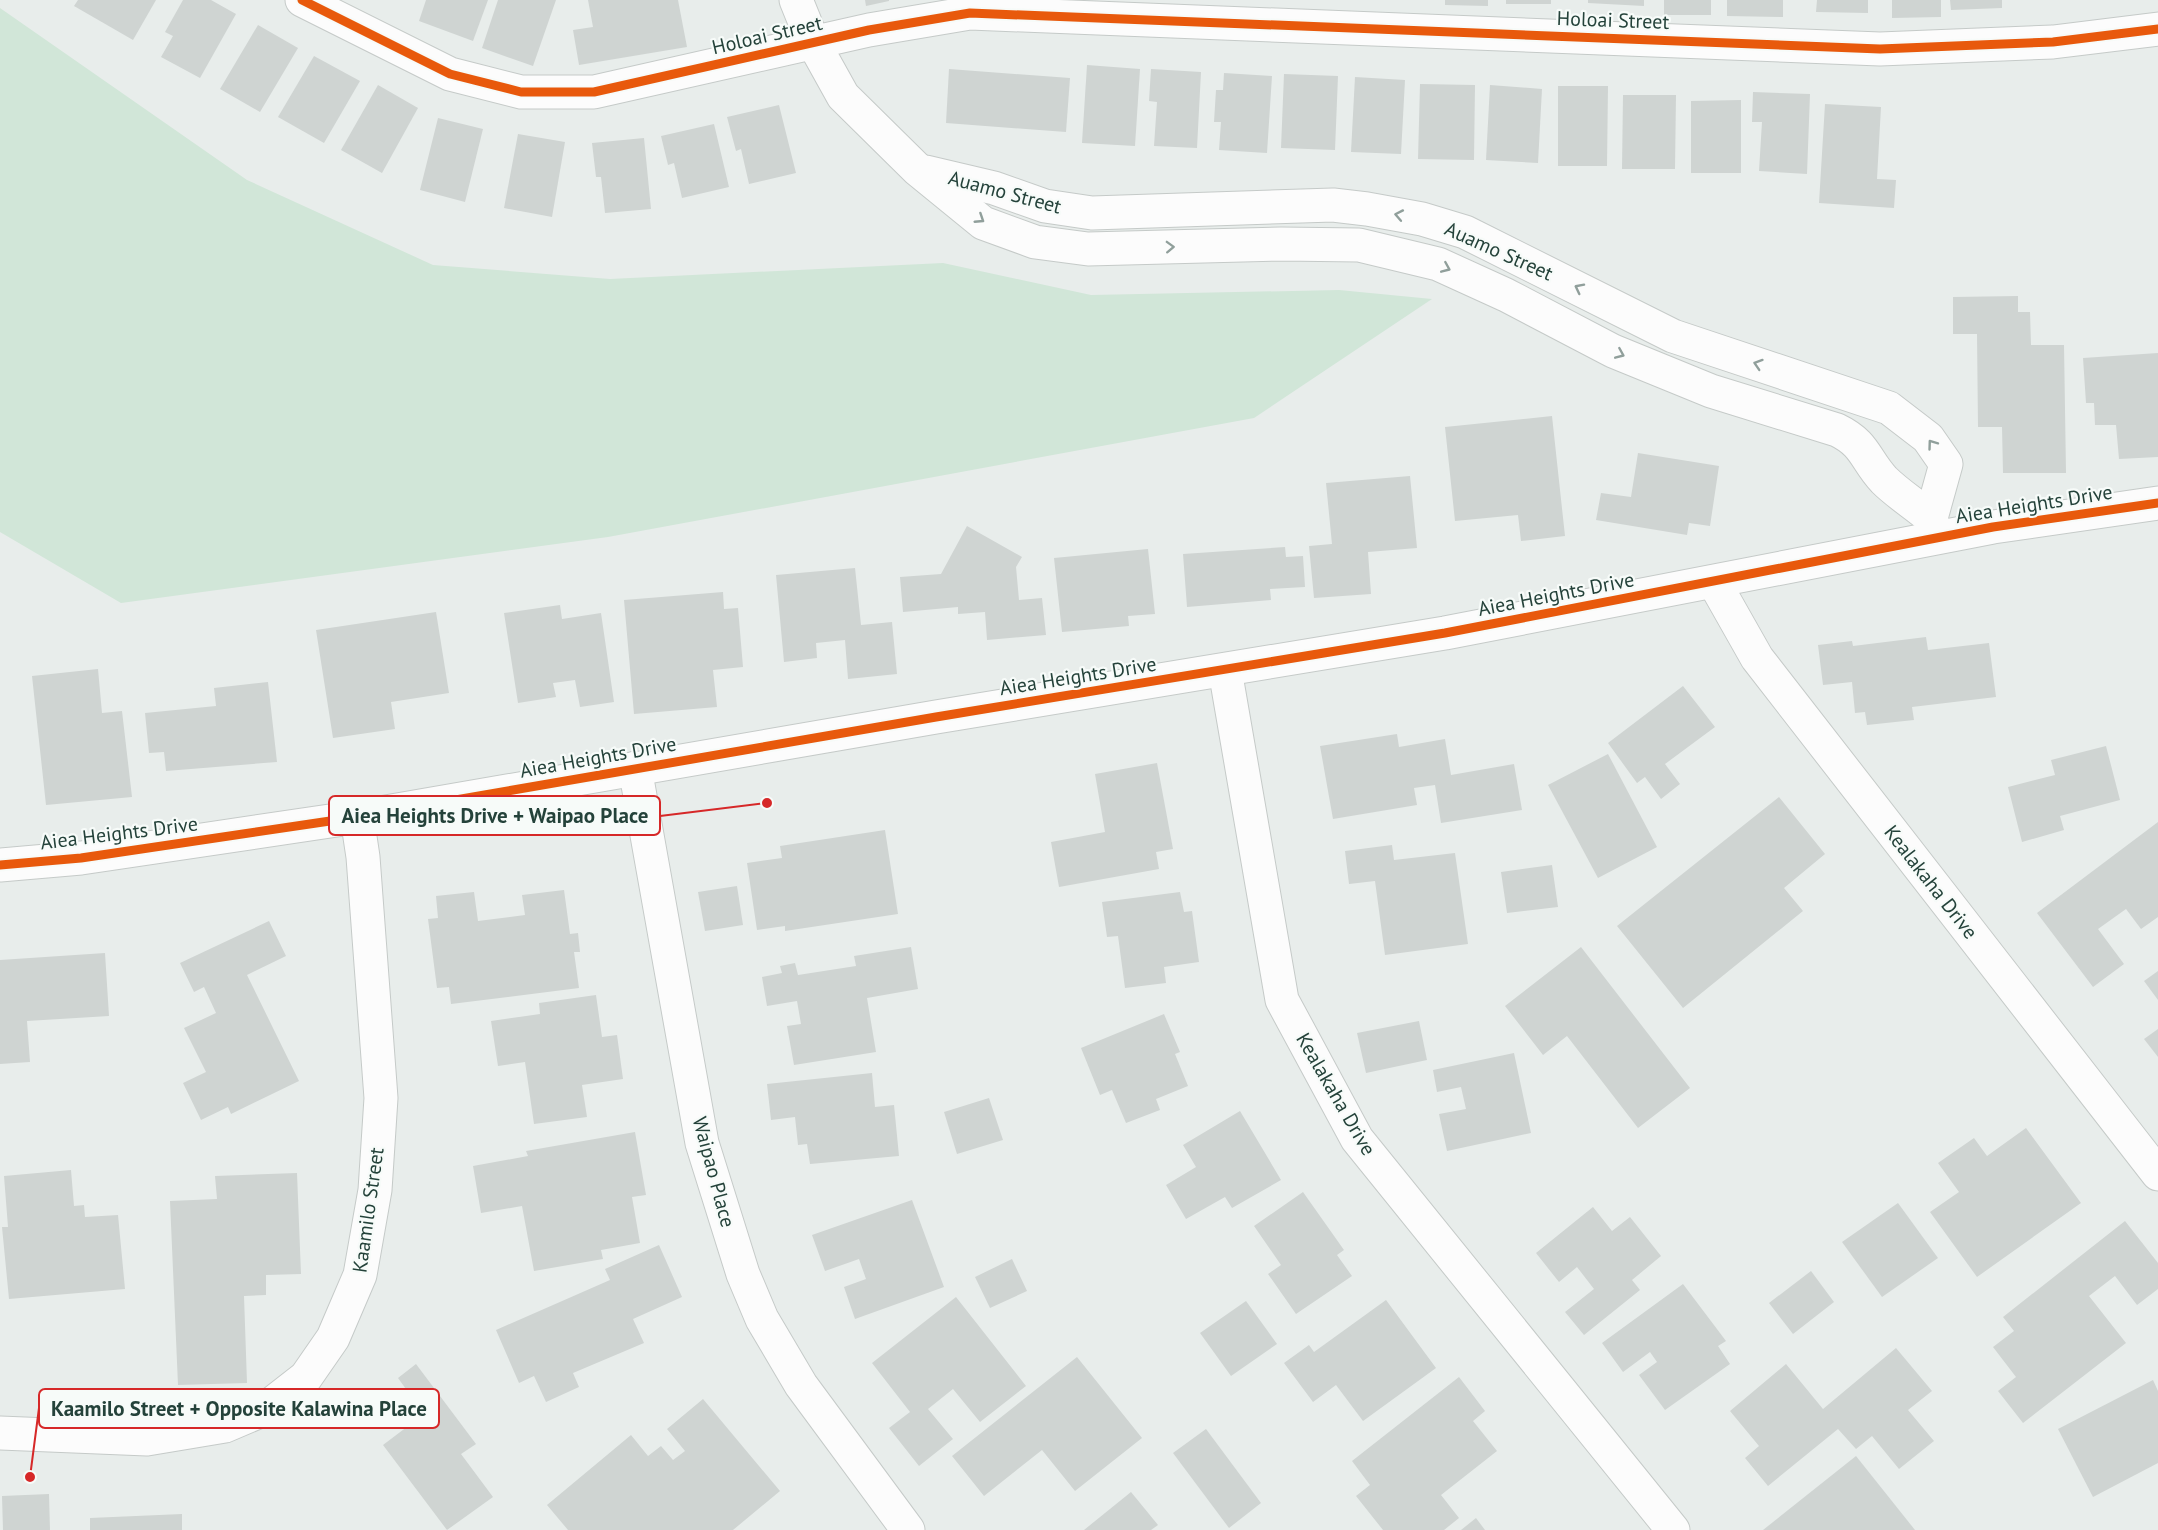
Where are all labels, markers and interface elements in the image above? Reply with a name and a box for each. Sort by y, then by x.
street label: Holoai Street [1556,5,1670,35]
street label: Holoai Street [709,10,825,60]
street label: Auamo Street [946,164,1064,220]
one-way arrow [1395,209,1405,222]
one-way arrow [974,212,984,224]
street label: Auamo Street [1441,216,1557,287]
one-way arrow [1165,241,1174,253]
one-way arrow [1439,261,1450,273]
one-way arrow [1574,284,1585,296]
one-way arrow [1614,347,1625,359]
one-way arrow [1753,359,1764,371]
one-way arrow [1928,440,1939,451]
street label: Aiea Heights Drive [1954,479,2114,529]
street label: Aiea Heights Drive [1476,566,1636,622]
street label: Aiea Heights Drive [998,651,1158,701]
street label: Aiea Heights Drive [518,730,678,784]
callout: Aiea Heights Drive + Waipao Place [329,796,660,835]
text: Aiea Heights Drive + Waipao Place [342,802,648,829]
street label: Aiea Heights Drive [39,810,199,856]
street label: Kealakaha Drive [1878,820,1984,944]
street label: Kealakaha Drive [1290,1028,1382,1160]
street label: Waipao Place [687,1114,741,1230]
street label: Kaamilo Street [346,1146,390,1274]
callout: Kaamilo Street + Opposite Kalawina Place [39,1389,439,1428]
text: Kaamilo Street + Opposite Kalawina Place [51,1395,427,1422]

